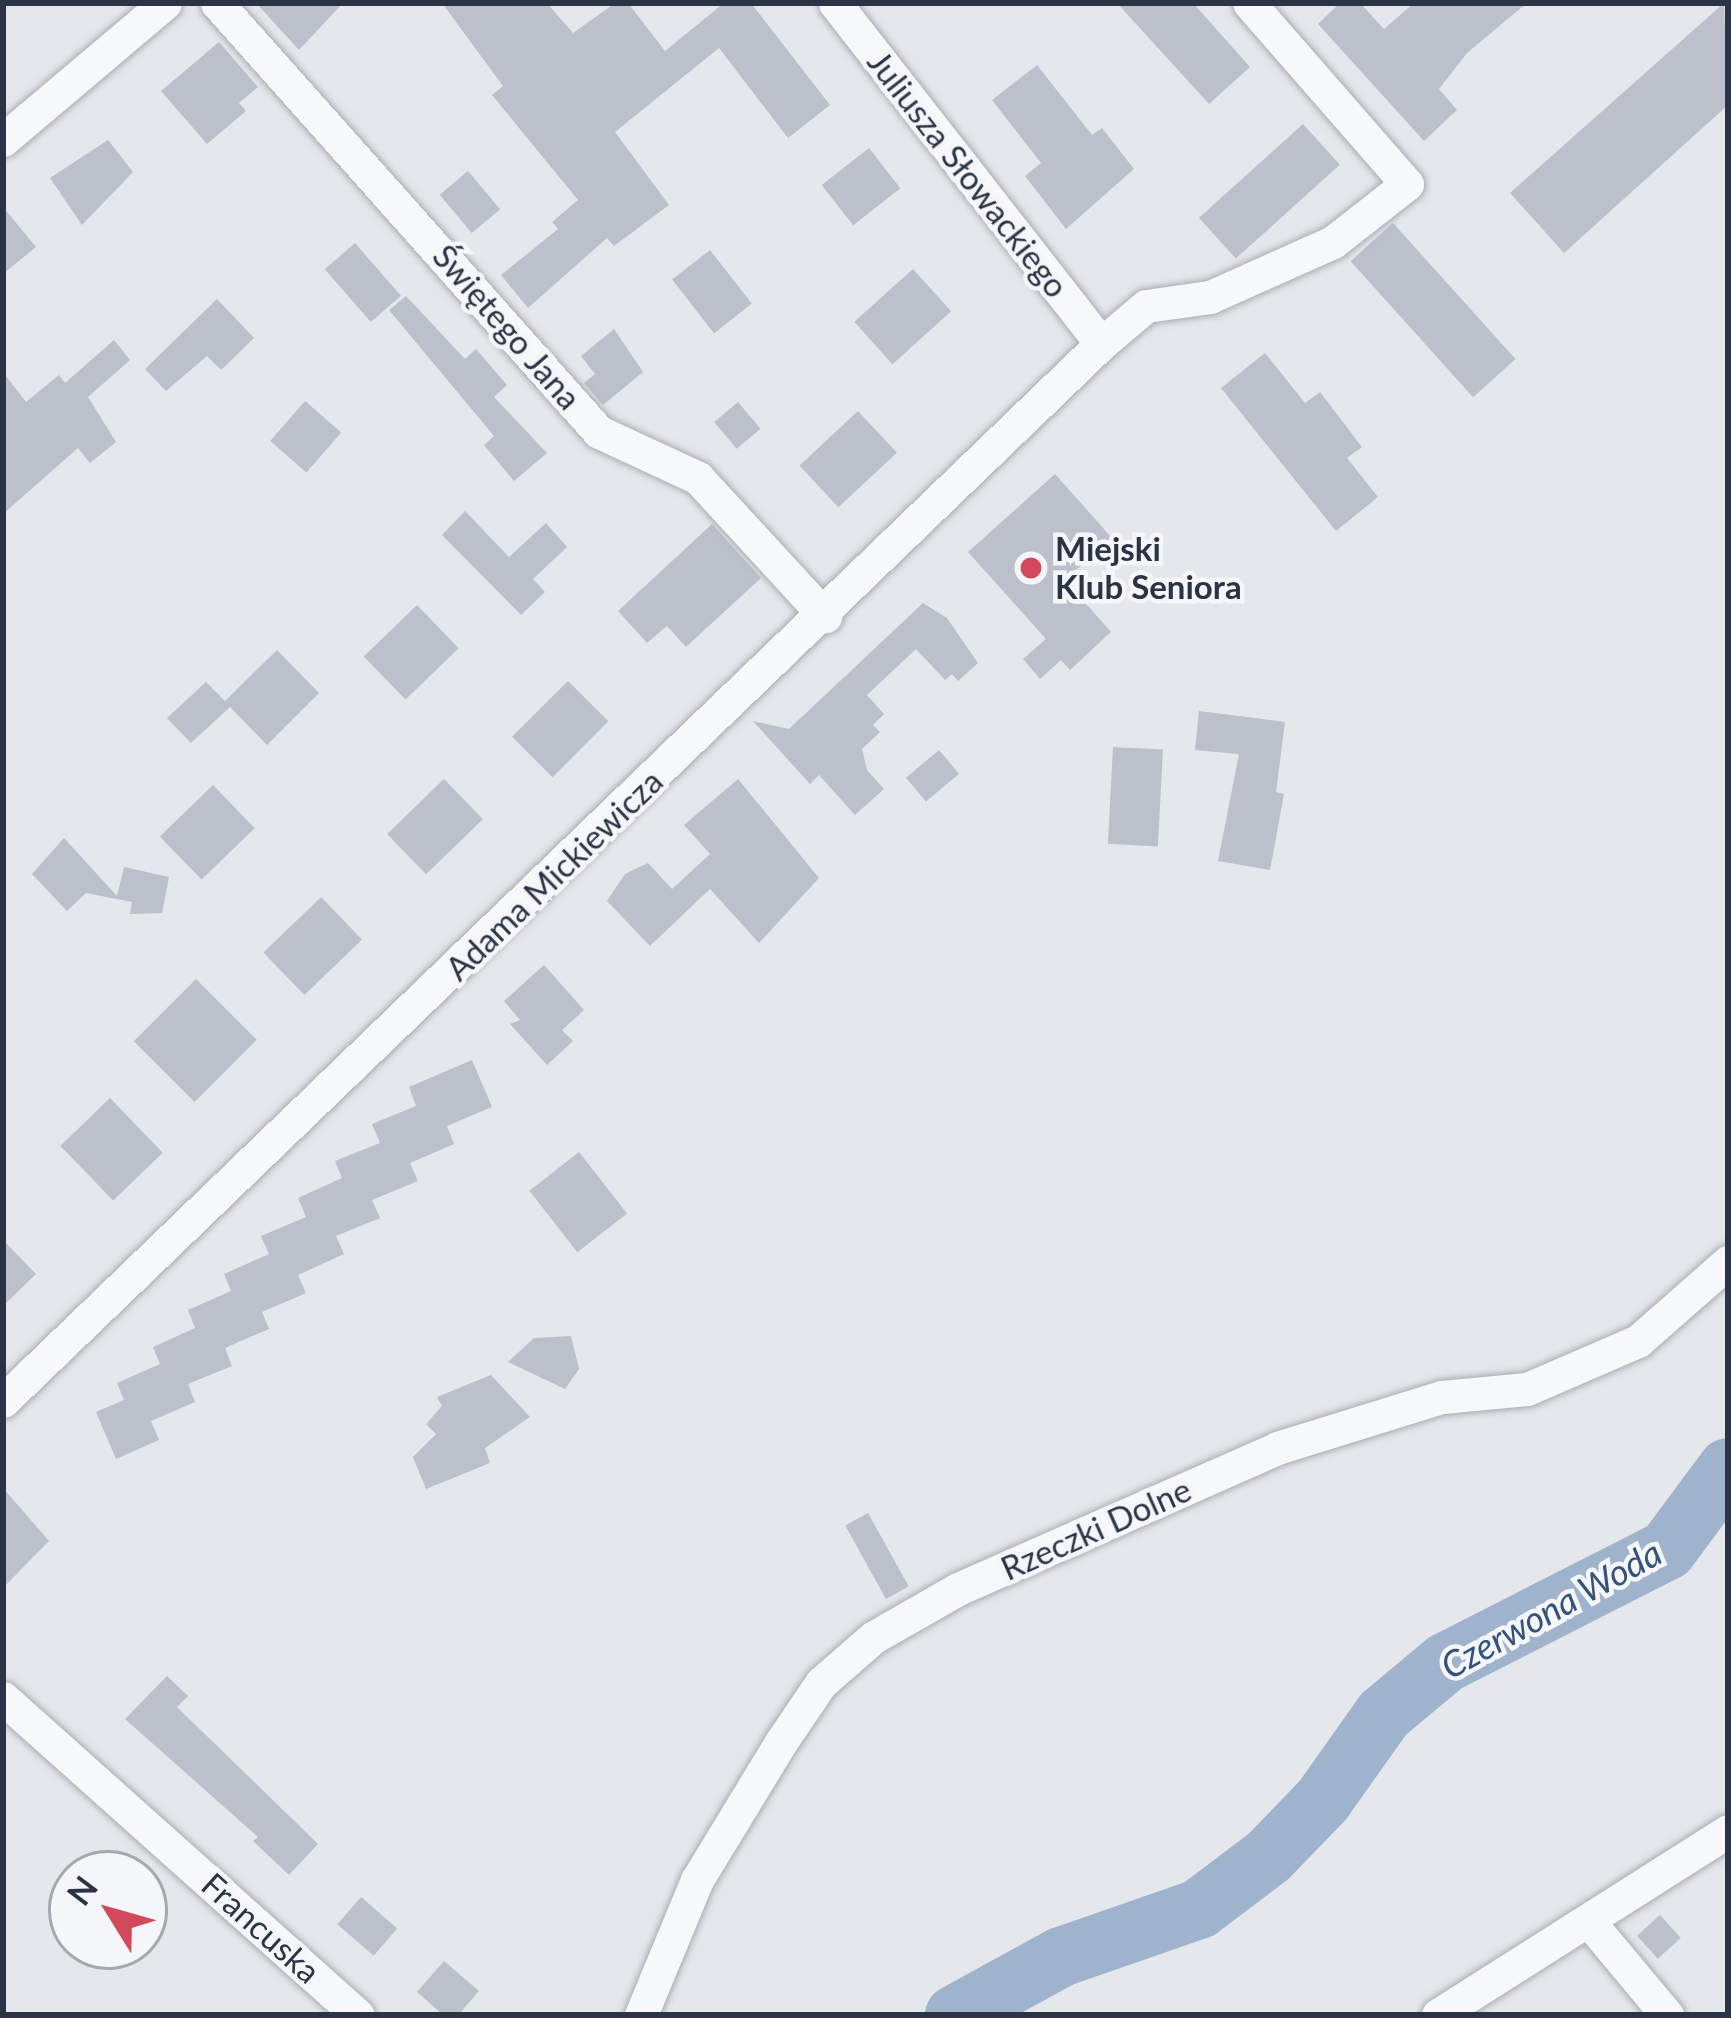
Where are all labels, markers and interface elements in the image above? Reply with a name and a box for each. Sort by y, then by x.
street label: Juliusza Słowackiego [859,43,1077,305]
street label: Świętego Jana [424,236,590,418]
place label: Miejski Klub Seniora [1055,529,1242,607]
marker: Miejski Klub Seniora [1018,555,1044,581]
street label: Adama Mickiewicza [437,761,671,989]
street label: Rzeczki Dolne [995,1469,1197,1589]
water label: Czerwona Woda [1433,1530,1669,1688]
north arrow [48,1850,168,1970]
street label: Francuska [194,1865,328,1991]
text: N [58,1868,105,1912]

